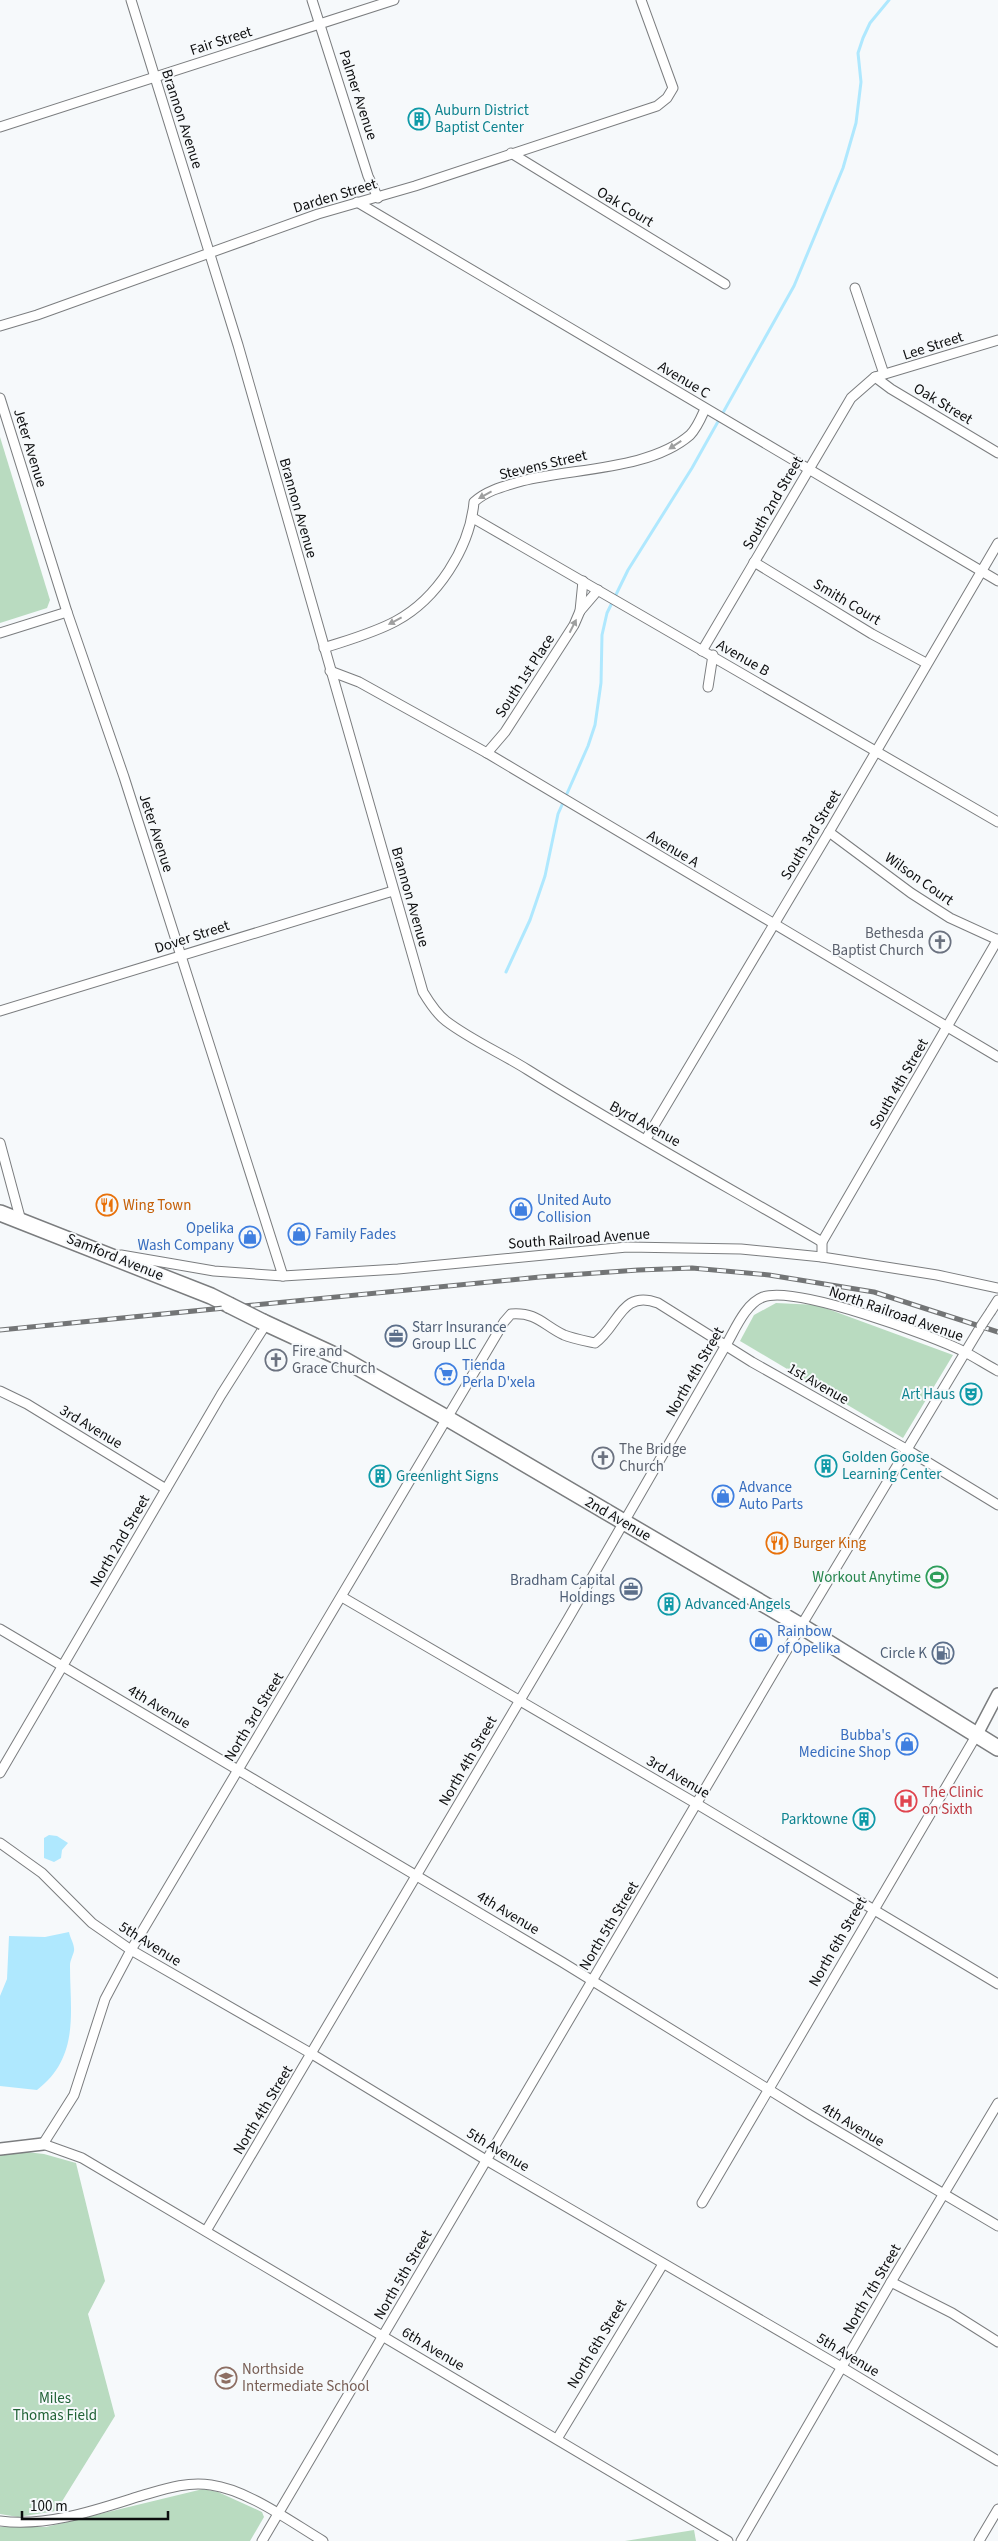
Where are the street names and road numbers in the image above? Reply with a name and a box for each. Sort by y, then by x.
street label: Fair Street [187,21,255,61]
street label: Palmer Avenue [334,47,382,143]
street label: Brannon Avenue [156,67,208,171]
street label: Darden Street [291,173,379,219]
street label: Oak Court [593,182,657,232]
street label: Lee Street [900,326,966,366]
street label: Avenue C [654,356,715,404]
street label: Oak Street [910,378,976,430]
street label: Jeter Avenue [8,406,52,490]
street label: Stevens Street [497,445,589,485]
street label: South 2nd Street [738,452,808,554]
street label: Brannon Avenue [274,455,322,561]
street label: Smith Court [809,574,885,630]
street label: South 1st Place [490,630,560,722]
street label: Avenue B [713,634,774,682]
street label: South 3rd Street [776,786,846,884]
street label: Jeter Avenue [133,791,179,875]
street label: Avenue A [643,825,704,873]
street label: Brannon Avenue [386,844,434,950]
street label: Wilson Court [880,847,958,911]
street label: Dover Street [152,915,232,959]
street label: South 4th Street [864,1035,934,1133]
street label: Byrd Avenue [606,1096,684,1152]
street label: South Railroad Avenue [507,1224,651,1254]
street label: Samford Avenue [63,1228,167,1286]
street label: North Railroad Avenue [826,1281,966,1347]
street label: North 4th Street [661,1323,729,1421]
street label: 1st Avenue [783,1358,853,1410]
street label: 3rd Avenue [56,1400,126,1454]
street label: North 2nd Street [85,1491,155,1591]
street label: 2nd Avenue [581,1492,655,1546]
street label: North 3rd Street [219,1668,289,1766]
street label: 4th Avenue [124,1680,194,1734]
street label: North 4th Street [434,1712,502,1810]
street label: 3rd Avenue [642,1750,714,1804]
street label: North 5th Street [574,1877,644,1975]
street label: 4th Avenue [473,1886,543,1940]
street label: North 6th Street [804,1893,872,1991]
street label: 5th Avenue [115,1917,185,1971]
street label: North 4th Street [228,2061,298,2159]
street label: 4th Avenue [818,2098,888,2152]
street label: 5th Avenue [463,2123,533,2177]
street label: North 5th Street [369,2226,437,2324]
street label: North 7th Street [838,2240,906,2338]
street label: North 6th Street [562,2295,632,2393]
street label: 6th Avenue [398,2322,468,2376]
street label: 5th Avenue [813,2328,883,2382]

